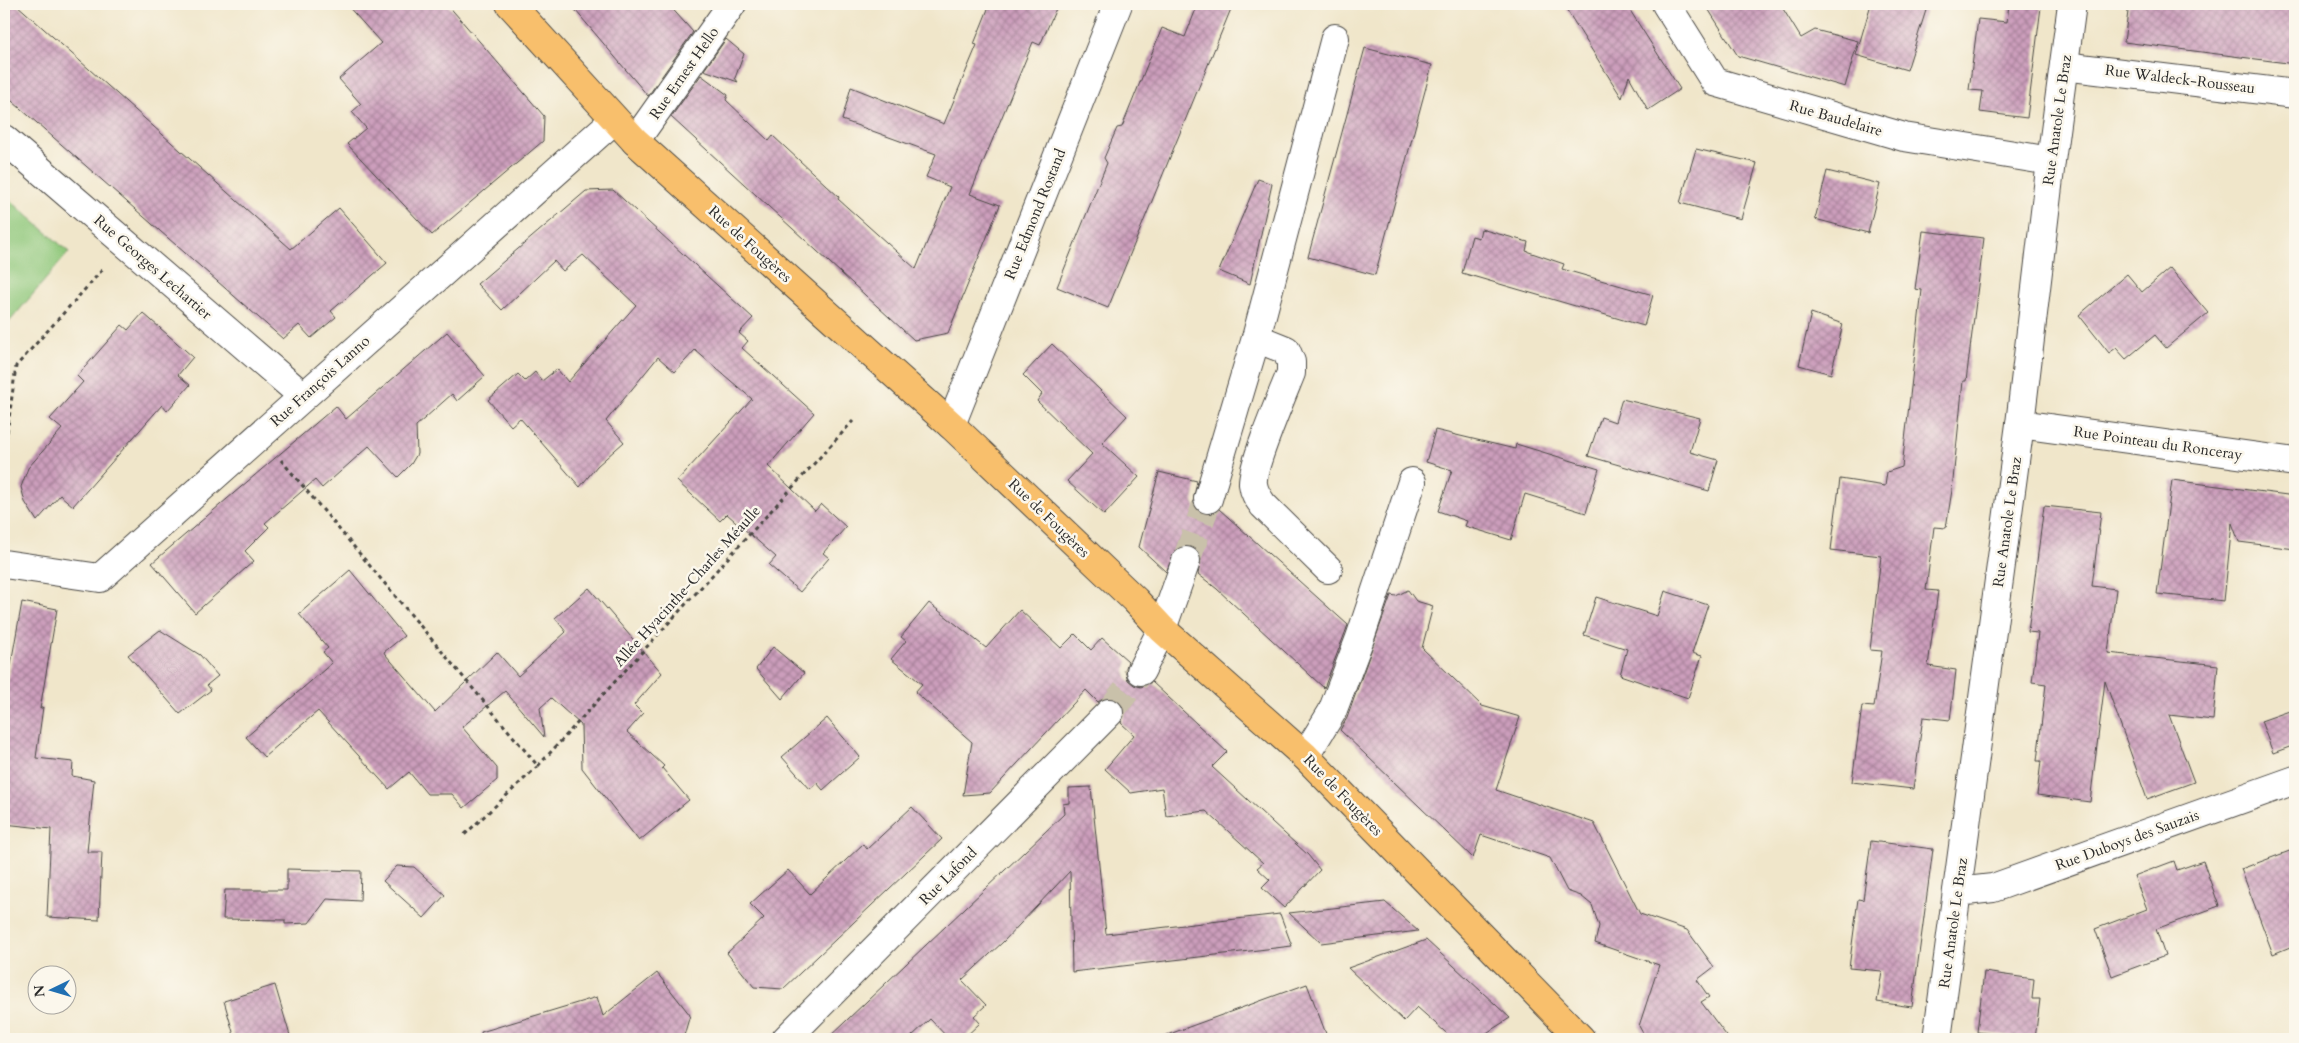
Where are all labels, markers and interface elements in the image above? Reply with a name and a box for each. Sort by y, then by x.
street label: Rue Ernest Hello [645,23,723,123]
street label: Rue Anatole Le Braz [2038,53,2076,186]
street label: Rue Waldeck-Rousseau [2104,60,2256,98]
street label: Rue Baudelaire [1787,95,1885,141]
street label: Rue Edmond Rostand [1000,146,1070,282]
street label: Rue de Fougères [704,201,796,287]
street label: Rue Georges Lechartier [90,210,217,324]
street label: Rue François Lanno [266,331,374,431]
street label: Rue Pointeau du Ronceray [2072,421,2244,465]
street label: Rue Anatole Le Braz [1988,455,2026,588]
street label: Rue de Fougères [1004,474,1094,562]
street label: Allée Hyacinthe-Charles Méaulle [609,501,765,671]
street label: Rue de Fougères [1299,750,1387,840]
street label: Rue Duboys des Sauzais [2052,805,2202,875]
street label: Rue Lafond [915,843,981,909]
street label: Rue Anatole Le Braz [1934,856,1972,989]
north arrow [28,966,78,1016]
text: N [30,984,50,998]

